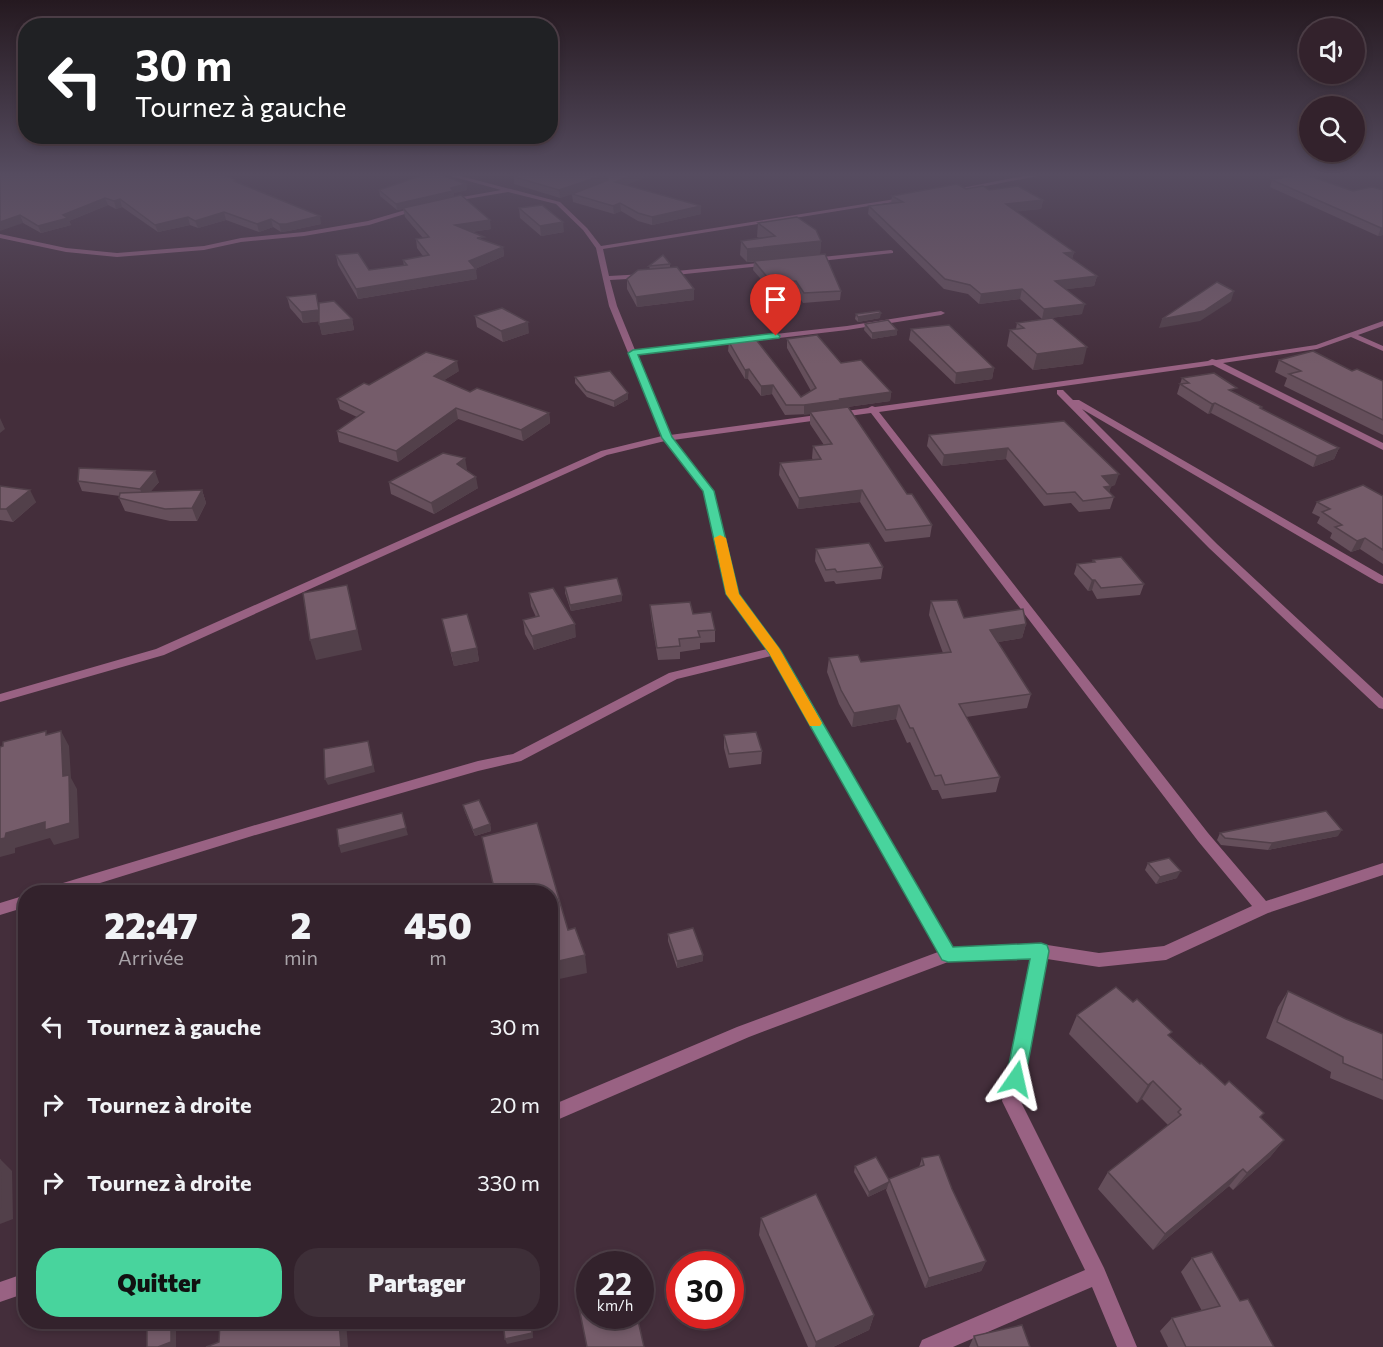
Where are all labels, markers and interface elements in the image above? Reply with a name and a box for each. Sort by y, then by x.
map controls [1299,18,1365,162]
button: sound [1299,18,1365,84]
text: 30 m [135,38,232,90]
icon: left [36,42,114,120]
text: Tournez à gauche [135,90,346,123]
button: search [1299,96,1365,162]
pin [750,274,801,336]
icon: arrive [759,283,792,316]
text: 22:47 [104,902,198,946]
text: 2 [291,902,311,946]
text: 450 [404,902,472,946]
text: Arrivée [118,945,184,969]
text: min [284,945,318,969]
text: m [429,945,447,969]
icon: left [36,1010,69,1043]
text: Tournez à gauche [87,1013,261,1040]
text: 30 m [490,1013,540,1040]
position arrow [984,1047,1048,1111]
icon: right [36,1088,69,1121]
text: Tournez à droite [87,1091,252,1118]
text: 20 m [490,1091,540,1118]
icon: right [36,1166,69,1199]
text: Tournez à droite [87,1169,252,1196]
text: 330 m [477,1169,540,1196]
button: Quitter [36,1248,282,1317]
button: Partager [294,1248,540,1317]
speed limit sign: 30 [666,1251,744,1329]
text: 22 [598,1264,632,1301]
text: km/h [597,1296,633,1314]

